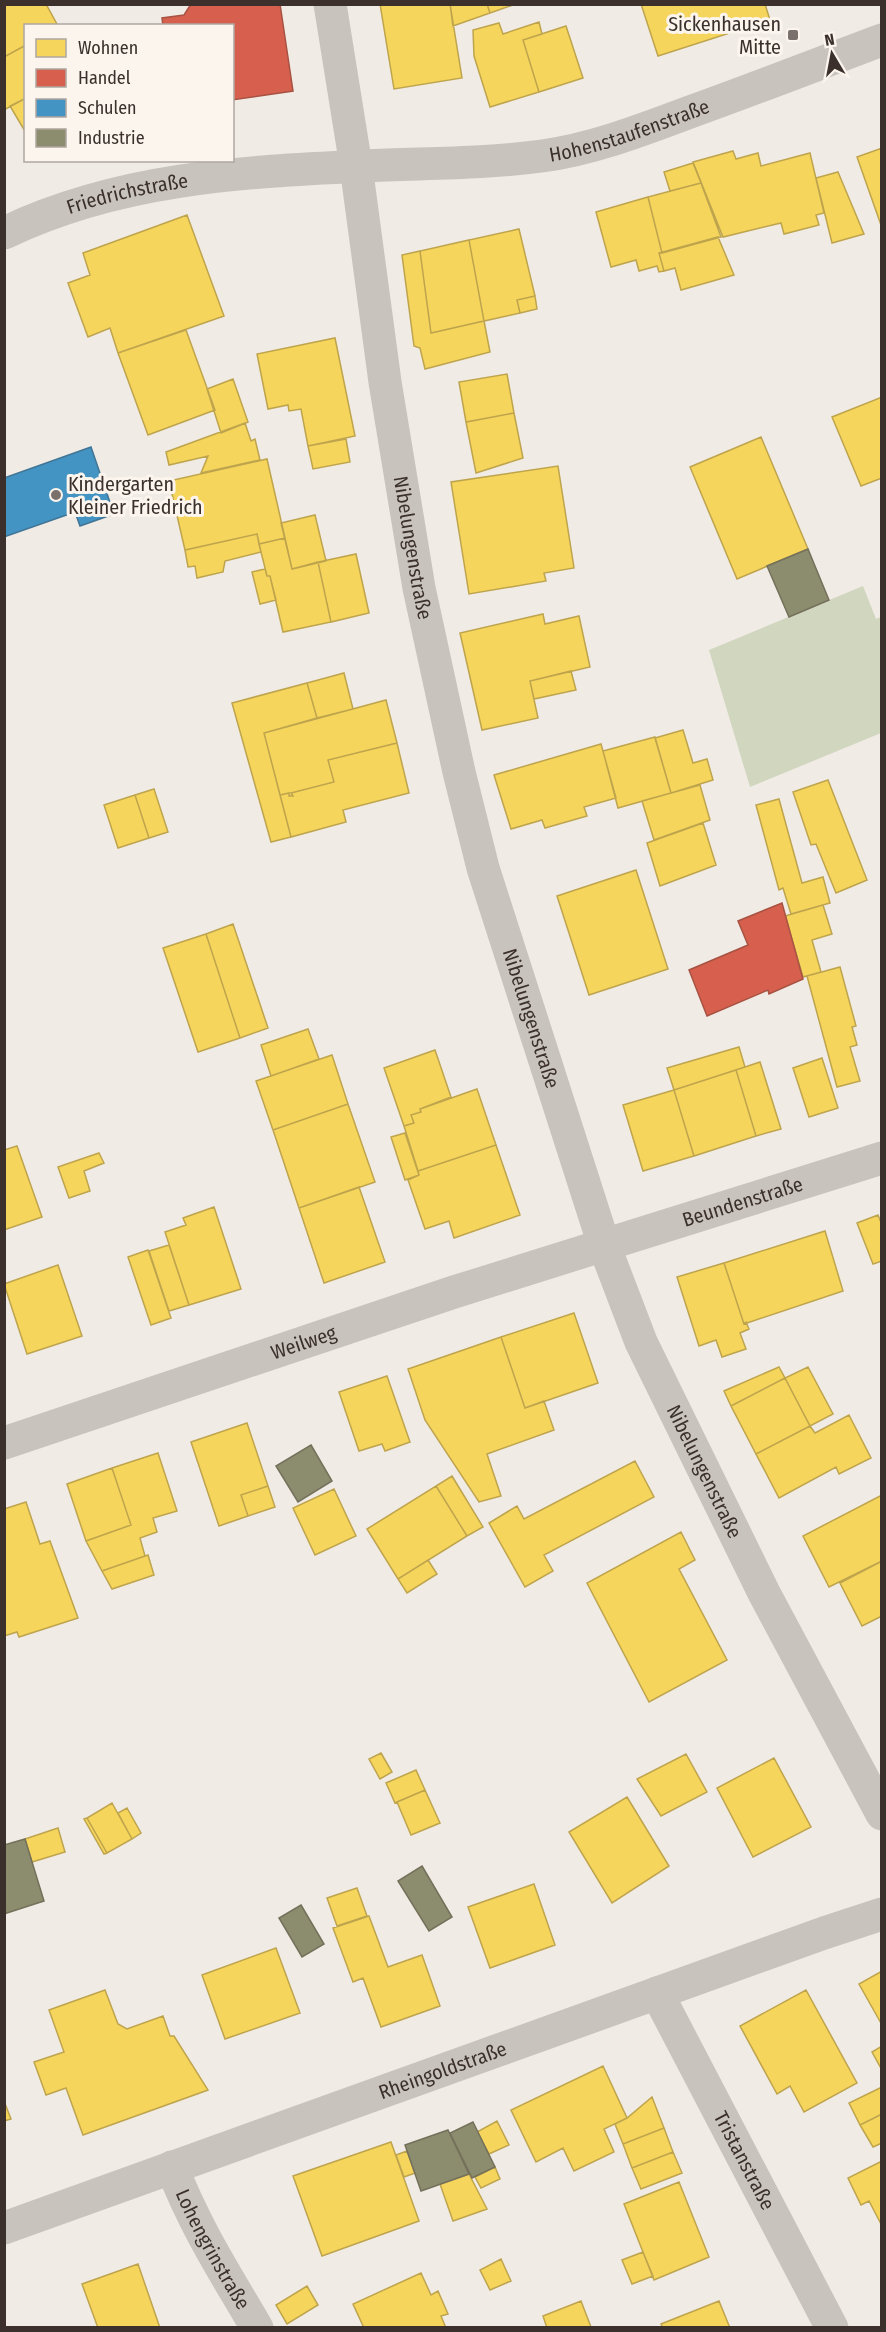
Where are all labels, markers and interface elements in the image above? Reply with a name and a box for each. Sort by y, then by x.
place label: Sickenhausen Mitte [668,12,781,59]
legend [24,24,234,162]
north arrow [802,24,862,84]
marker: Sickenhausen Mitte [786,28,800,42]
text: N [823,30,836,50]
text: Wohnen [78,37,138,59]
text: Handel [78,67,131,89]
street label: Hohenstaufenstraße [547,94,713,167]
text: Schulen [78,97,137,119]
text: Industrie [78,127,145,149]
street label: Friedrichstraße [63,168,189,219]
place label: Kindergarten Kleiner Friedrich [68,472,203,519]
street label: Nibelungenstraße [389,474,438,622]
marker: Kindergarten Kleiner Friedrich [49,488,63,502]
street label: Nibelungenstraße [498,945,565,1091]
street label: Beundenstraße [679,1172,806,1232]
street label: Weilweg [268,1320,340,1365]
street label: Nibelungenstraße [662,1401,747,1542]
street label: Rheingoldstraße [375,2036,510,2104]
street label: Tristanstraße [709,2107,780,2214]
street label: Lohengrinstraße [171,2185,255,2314]

